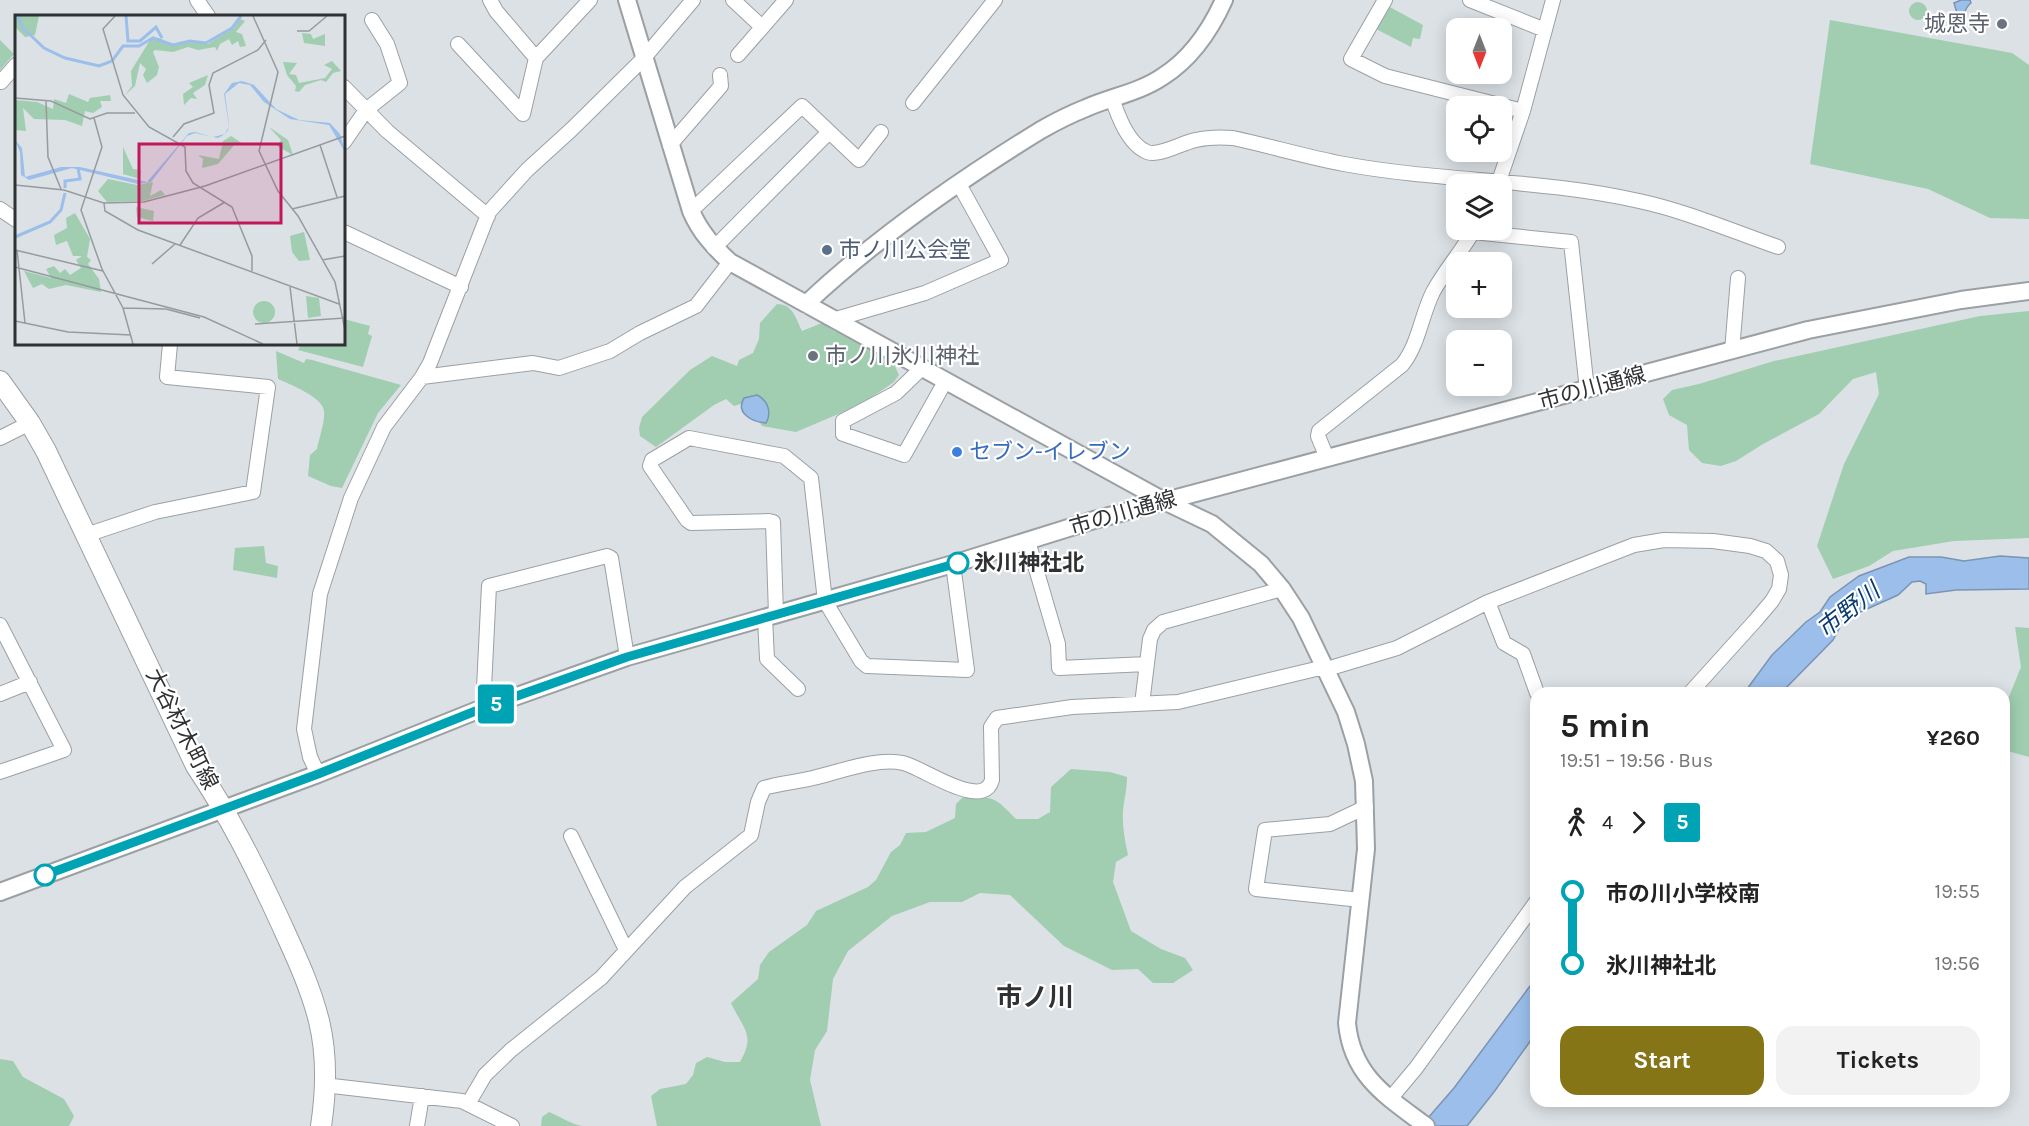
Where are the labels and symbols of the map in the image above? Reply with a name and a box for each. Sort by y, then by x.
place label: 城恩寺 [1924,11,1990,37]
inset map [15,15,345,345]
marker: 城恩寺 [1995,17,2009,31]
north arrow [1446,18,1512,84]
place label: 市ノ川公会堂 [839,237,971,263]
marker: 市ノ川公会堂 [820,243,834,257]
place label: 市ノ川氷川神社 [825,343,979,369]
marker: 市ノ川氷川神社 [806,349,820,363]
street label: 市の川通線 [1536,361,1648,415]
place label: セブン-イレブン [969,439,1131,465]
marker: セブン-イレブン [950,445,964,459]
street label: 市の川通線 [1067,485,1179,541]
place label: 氷川神社北 [974,550,1084,576]
marker: 氷川神社北 [947,552,969,574]
water label: 市野川 [1811,575,1887,643]
street label: 大谷材木町線 [140,664,224,794]
line badge: 5 [476,684,516,724]
unlabelled marker [34,864,56,886]
district label: 市ノ川 [996,982,1074,1013]

